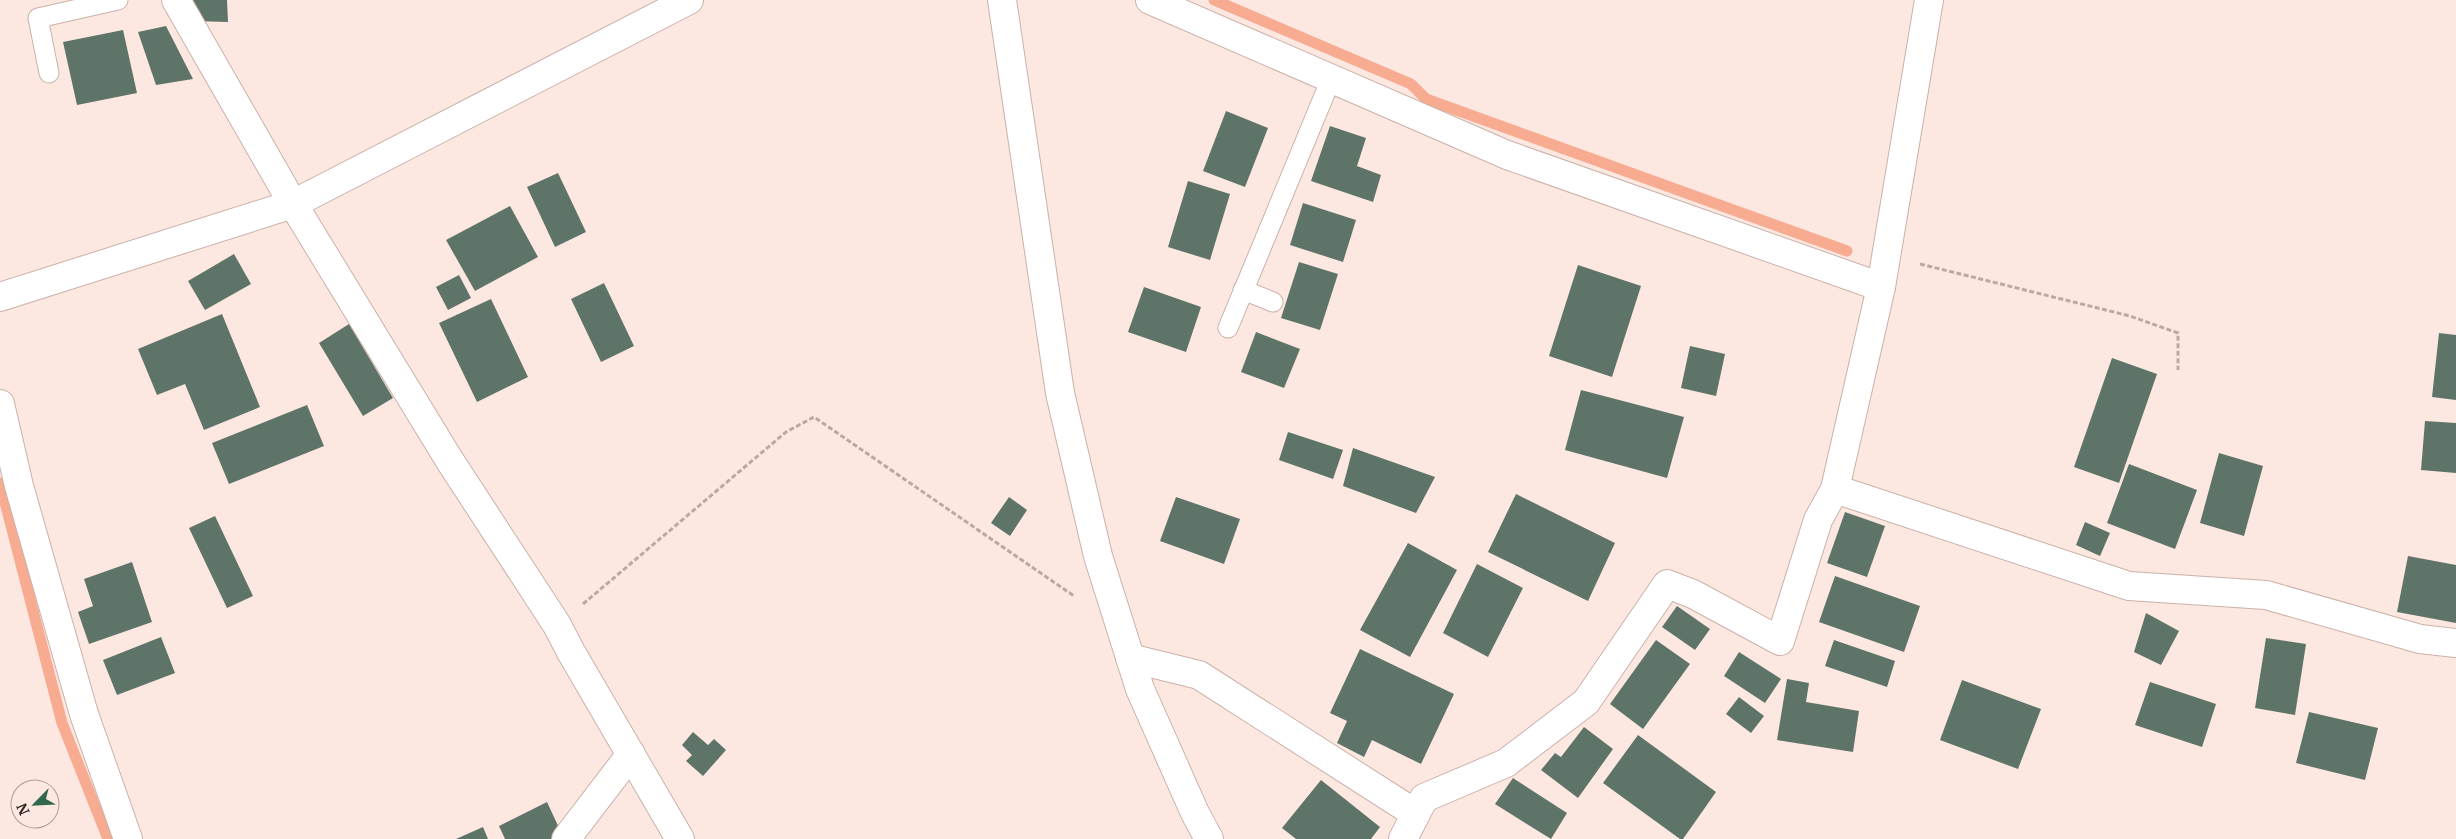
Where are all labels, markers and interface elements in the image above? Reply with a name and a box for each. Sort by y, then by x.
north arrow [10,779,60,829]
text: N [13,801,34,818]

